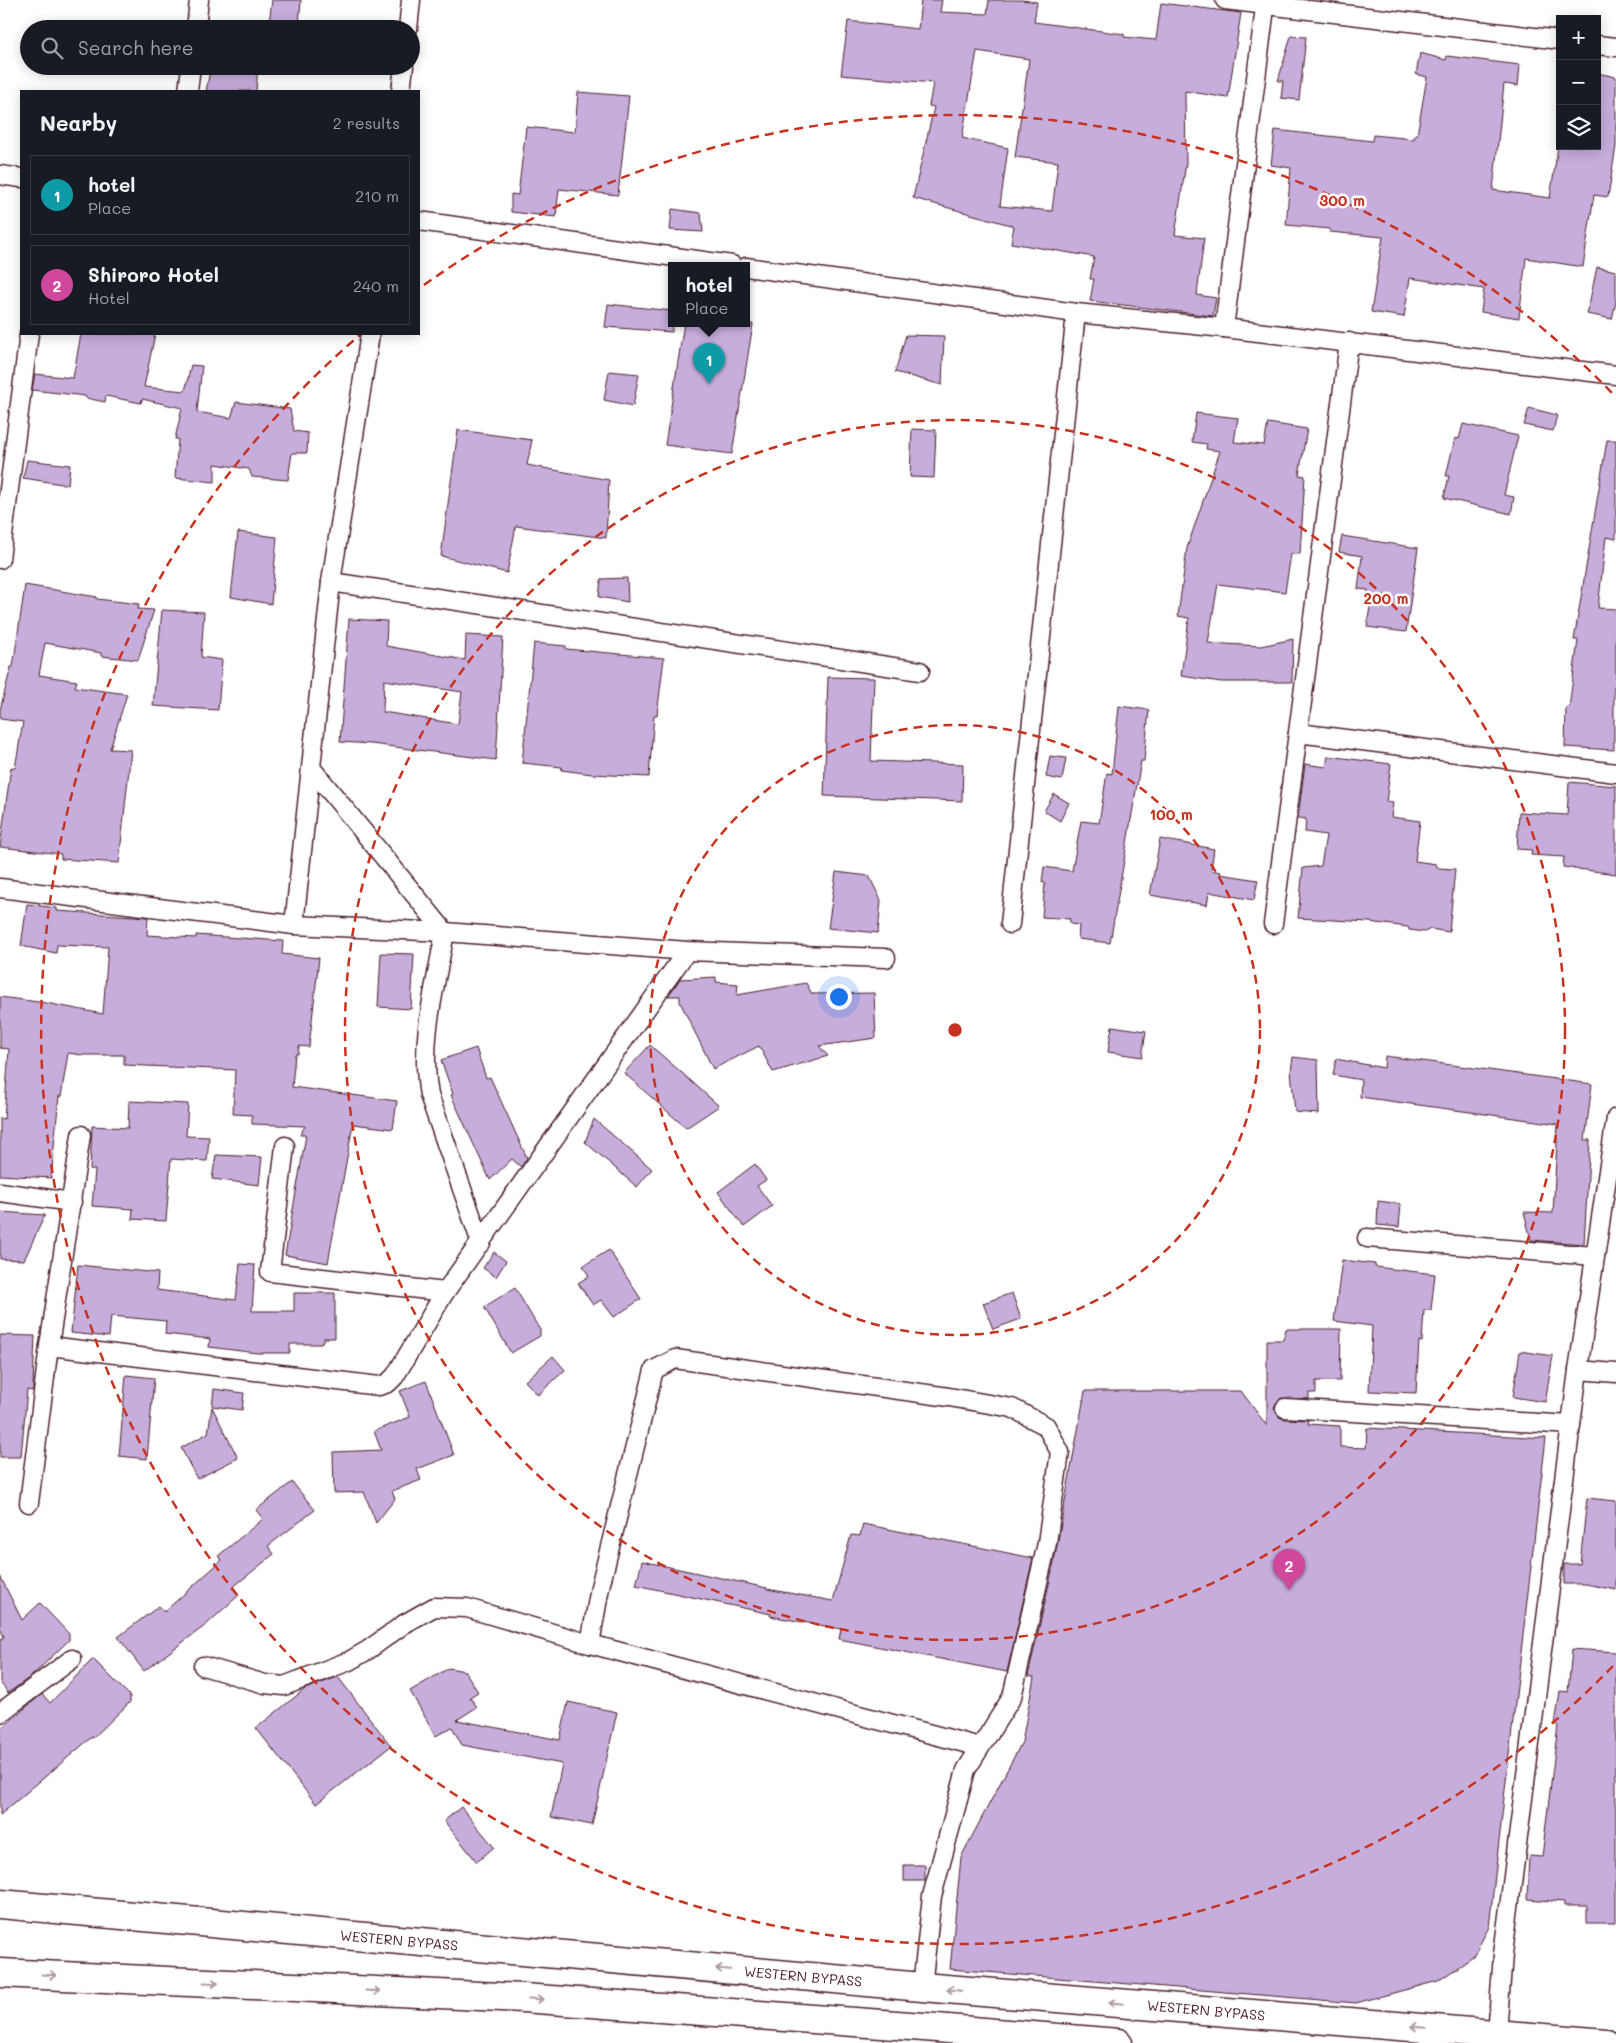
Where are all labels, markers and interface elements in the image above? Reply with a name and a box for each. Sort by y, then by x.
map controls [1556,15,1601,150]
button: + [1556,15,1601,60]
search box [20,20,420,75]
icon: search [38,34,66,62]
text: Search here [78,35,194,60]
button: − [1556,60,1601,105]
button: layers [1556,105,1601,150]
text: Nearby [40,109,117,136]
text: 2 results [333,112,400,133]
text: hotel [88,172,135,197]
text: 1 [53,185,61,206]
text: 210 m [355,185,399,206]
text: 300 m [1319,190,1365,210]
text: Place [88,197,131,218]
text: Shiroro Hotel [88,262,219,287]
popup [668,262,750,327]
text: hotel [685,272,733,297]
text: 2 [53,275,61,296]
text: 240 m [353,275,399,296]
text: Hotel [88,287,130,308]
text: Place [685,297,728,318]
pin: 1 [693,343,725,384]
text: 200 m [1364,588,1409,608]
text: 100 m [1149,804,1193,824]
your location [826,984,852,1010]
centre of rings [946,1021,964,1039]
pin: 2 [1273,1549,1305,1590]
street label: WESTERN BYPASS [339,1925,459,1955]
street label: WESTERN BYPASS [743,1961,863,1991]
one-way arrow [715,1964,731,1974]
one-way arrow [40,1971,56,1980]
one-way arrow [202,1978,219,1988]
one-way arrow [947,1985,963,1994]
one-way arrow [365,1986,381,1996]
one-way arrow [527,1995,543,2004]
street label: WESTERN BYPASS [1146,1995,1266,2025]
one-way arrow [1109,1998,1125,2007]
one-way arrow [1410,2022,1426,2032]

